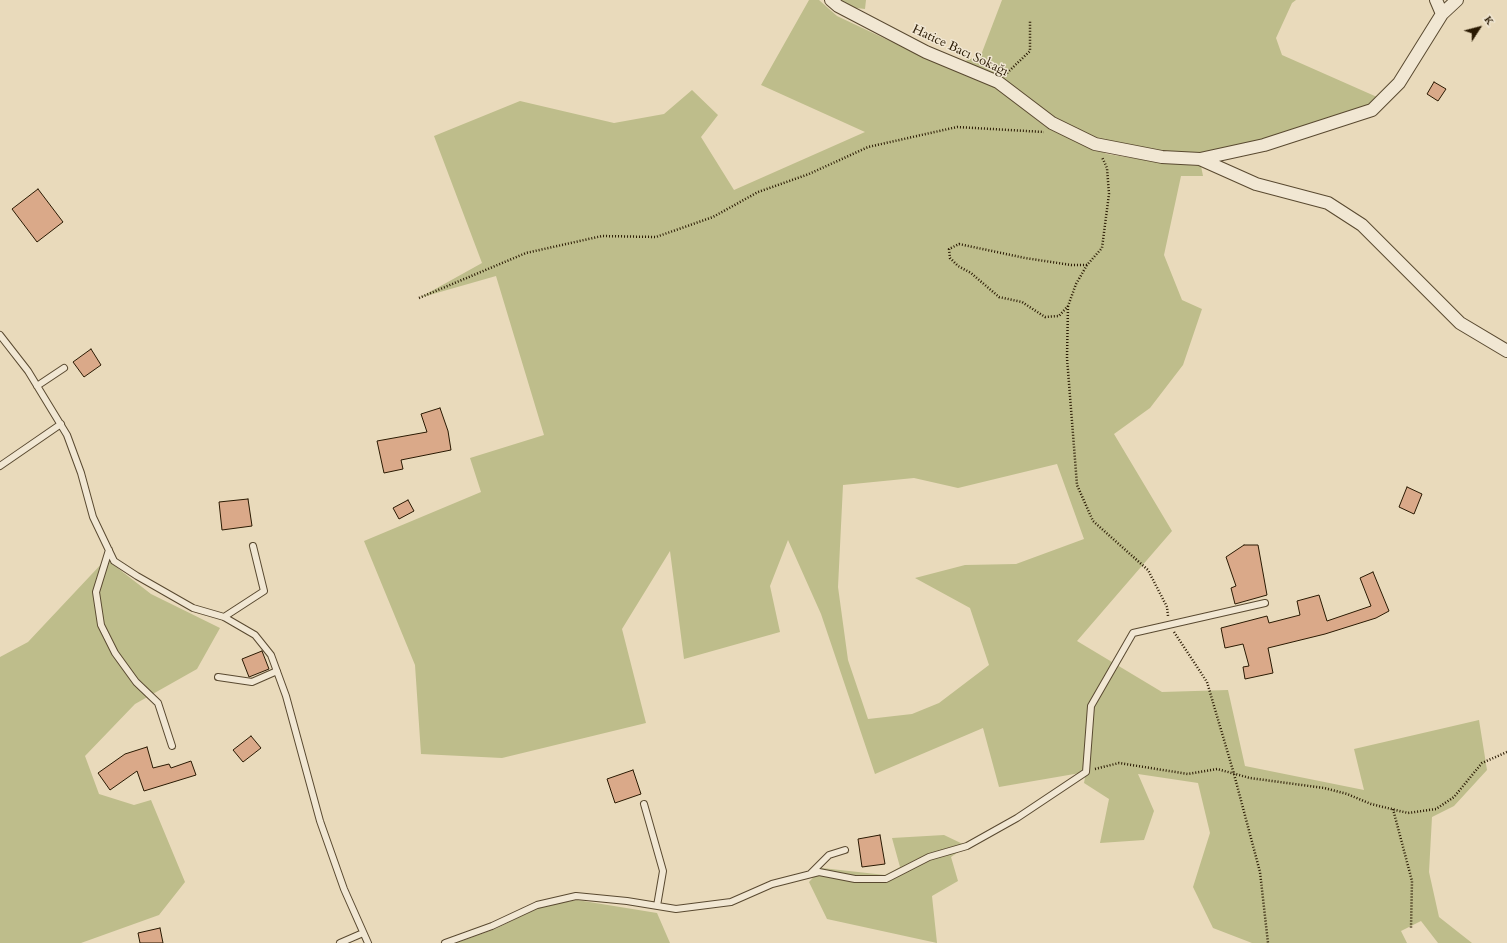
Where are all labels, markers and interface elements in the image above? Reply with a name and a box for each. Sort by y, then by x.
north arrow [1459,8,1499,48]
text: K [1480,13,1498,29]
street label: Hatice Bacı Sokağı [910,22,1010,80]

